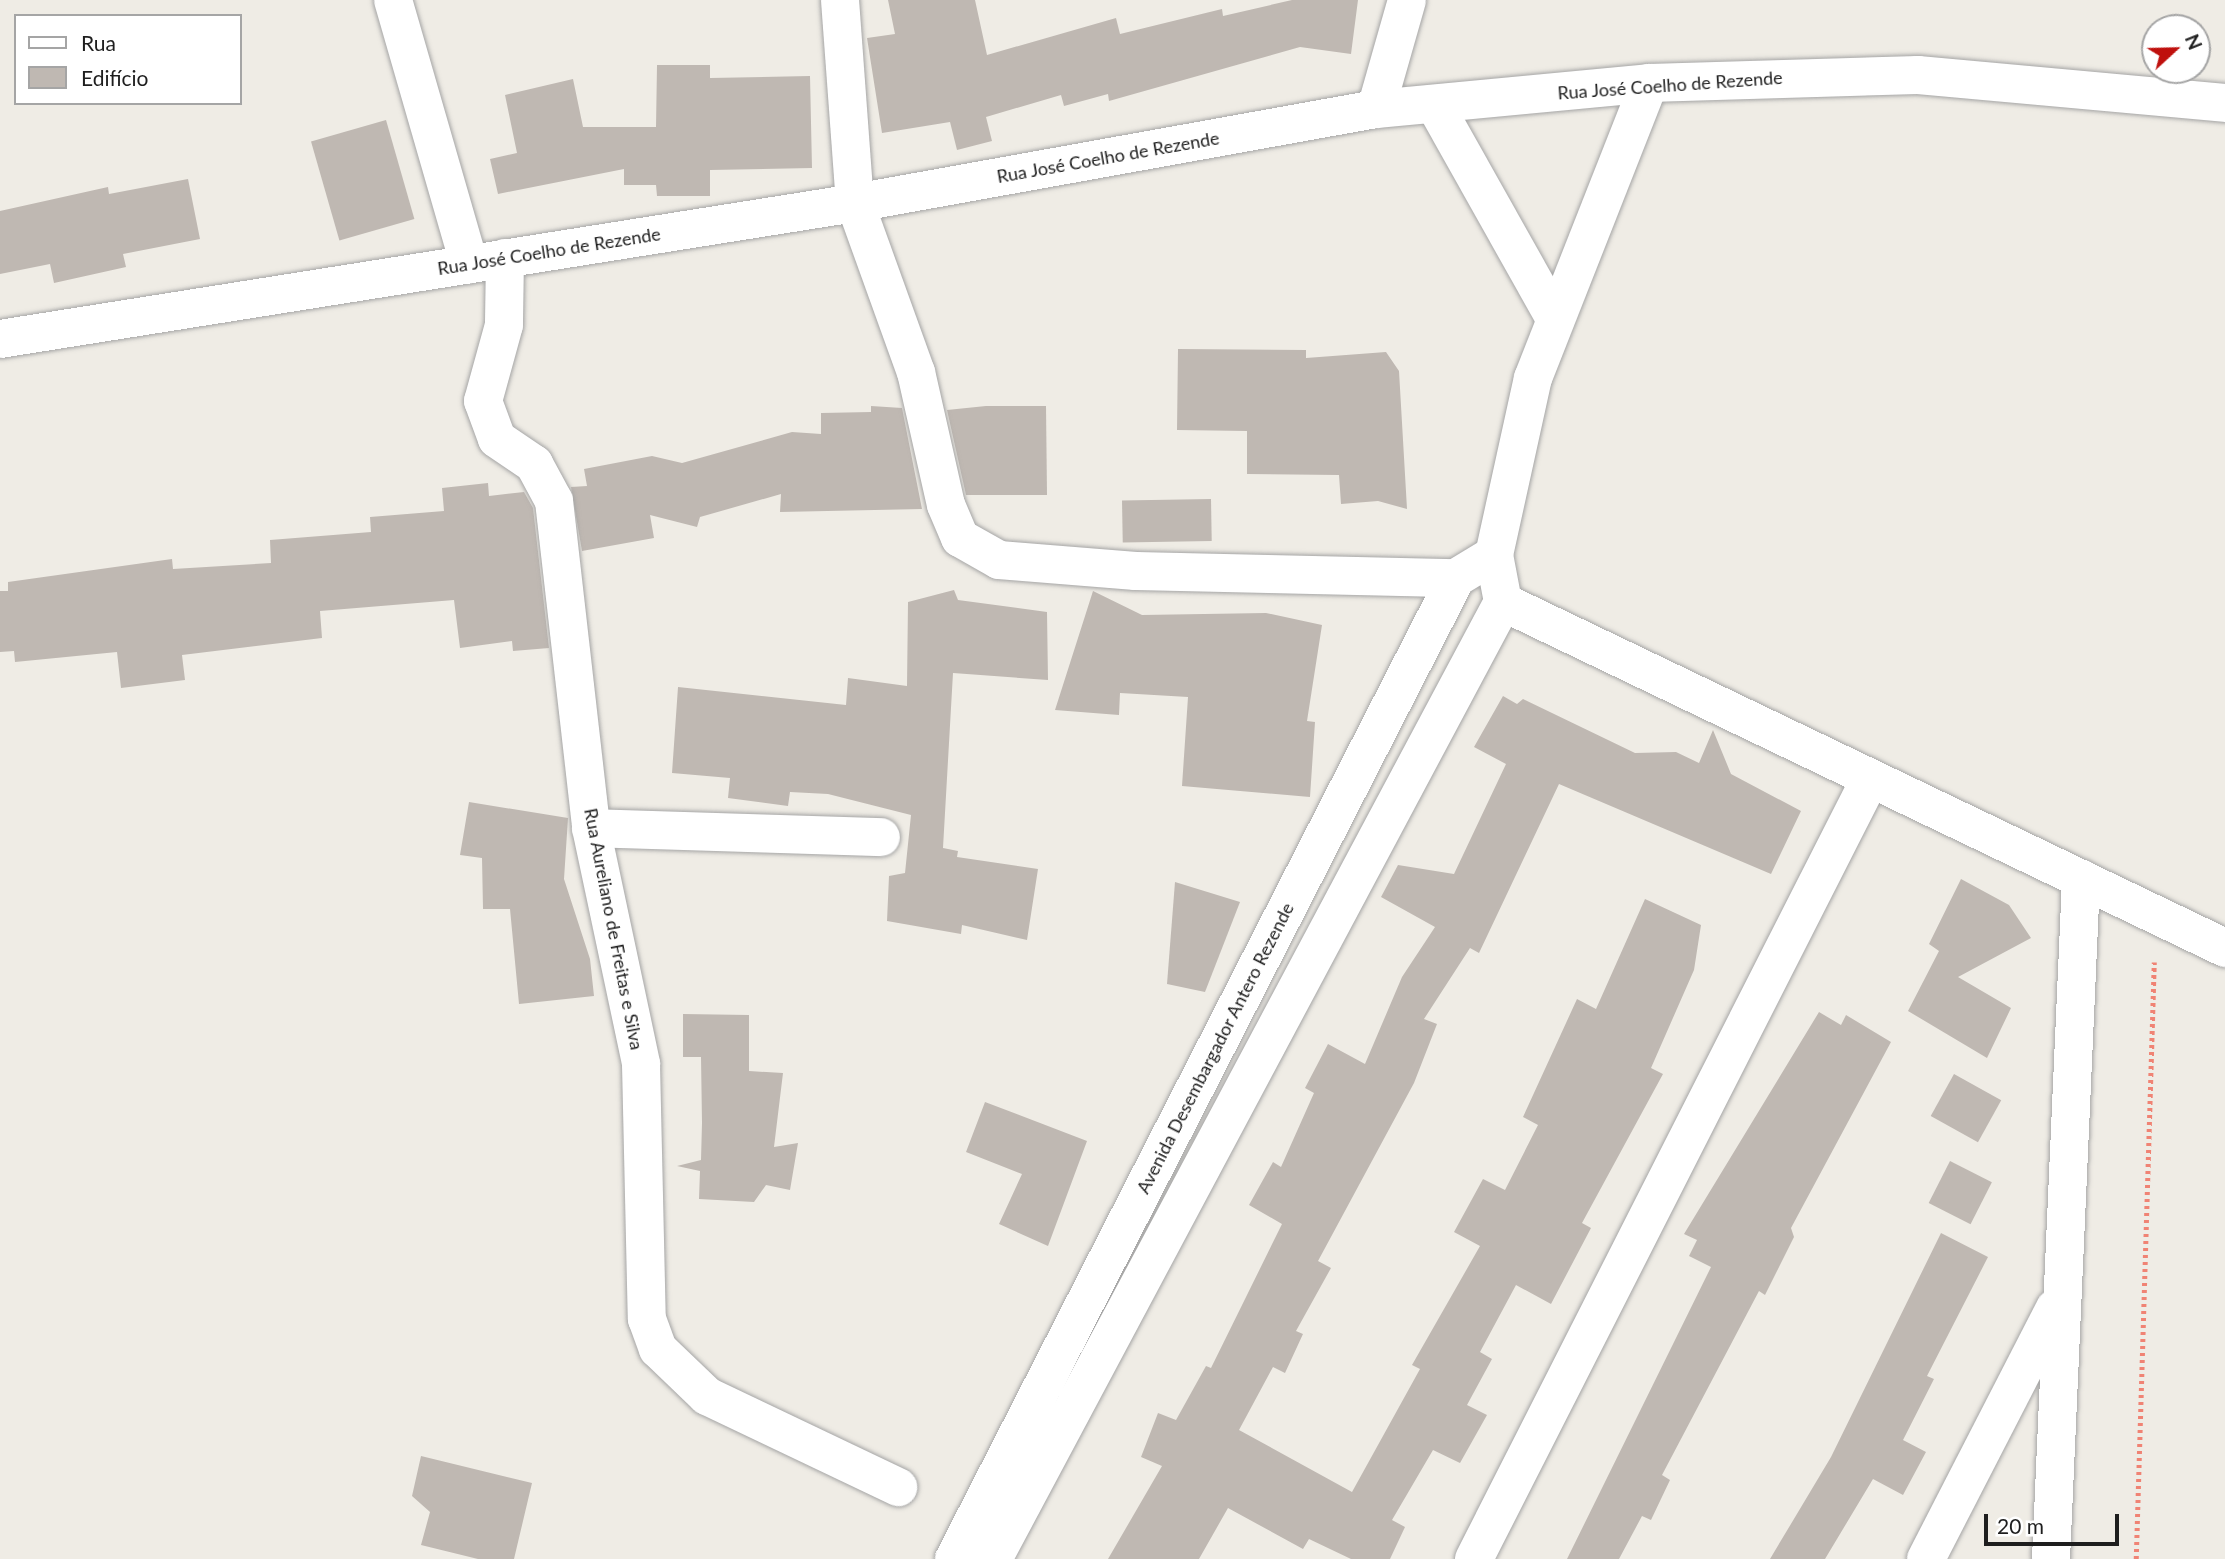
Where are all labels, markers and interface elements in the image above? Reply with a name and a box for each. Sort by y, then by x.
legend [14,14,242,105]
north arrow [2141,14,2211,84]
text: Rua [81,30,116,55]
text: N [2181,31,2207,53]
text: Edifício [81,65,148,90]
street label: Rua José Coelho de Rezende [1557,66,1783,104]
street label: Rua José Coelho de Rezende [995,127,1221,187]
street label: Rua José Coelho de Rezende [436,223,662,279]
street label: Rua Aureliano de Freitas e Silva [580,806,648,1052]
street label: Avenida Desembargador Antero Rezende [1132,899,1298,1197]
scale bar [1987,1500,2122,1544]
text: 20 m [1997,1513,2044,1538]

